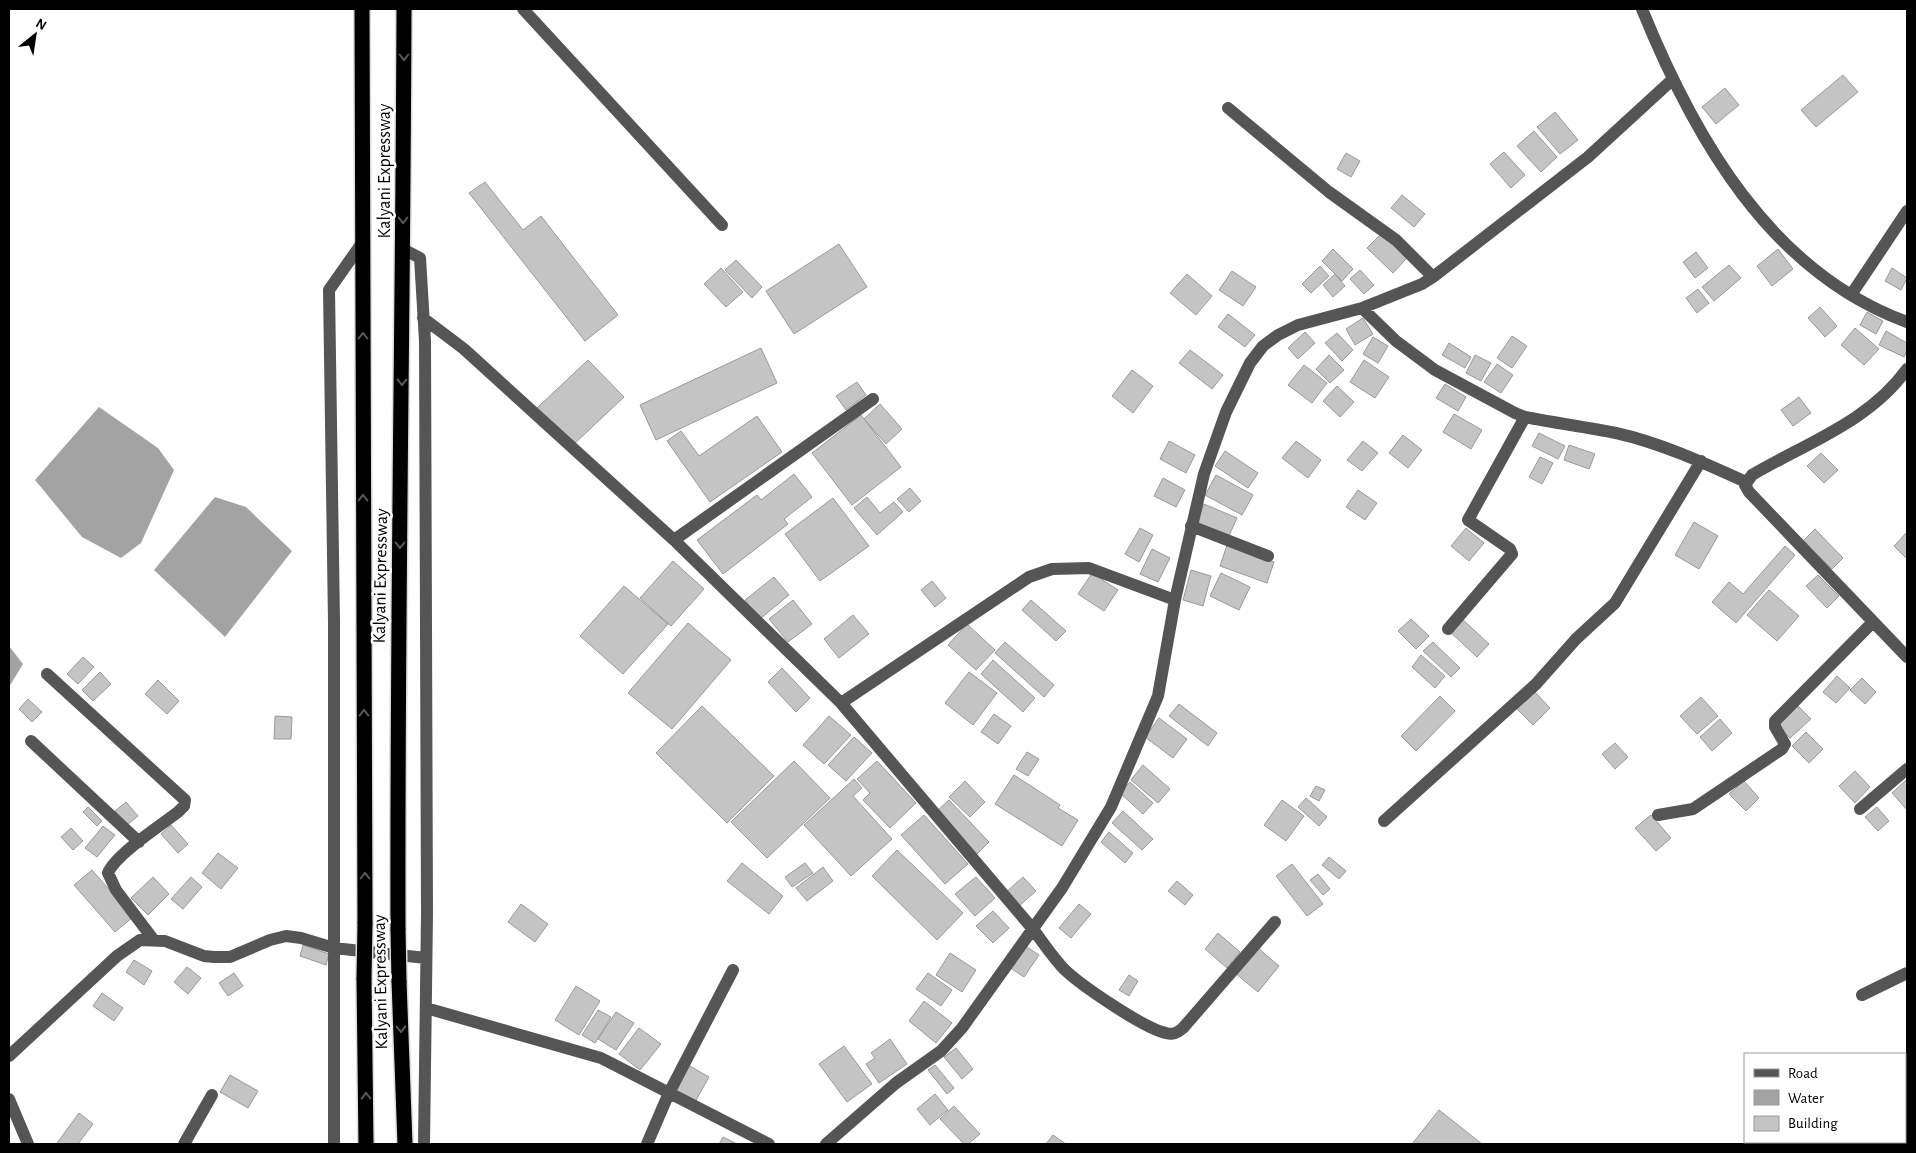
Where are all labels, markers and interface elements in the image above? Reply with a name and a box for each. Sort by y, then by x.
north arrow [10,10,60,60]
text: N [33,16,49,33]
one-way arrow [399,54,409,62]
street label: Kalyani Expressway [376,103,394,239]
one-way arrow [398,216,408,224]
one-way arrow [358,331,368,339]
one-way arrow [397,379,408,387]
one-way arrow [358,494,368,502]
street label: Kalyani Expressway [371,508,391,644]
one-way arrow [395,542,405,549]
one-way arrow [359,709,370,717]
one-way arrow [360,871,370,879]
street label: Kalyani Expressway [371,914,391,1050]
one-way arrow [396,1026,406,1034]
legend [1744,1053,1906,1143]
text: Road [1788,1066,1818,1081]
one-way arrow [361,1091,372,1099]
text: Water [1788,1091,1824,1106]
text: Building [1788,1116,1838,1131]

